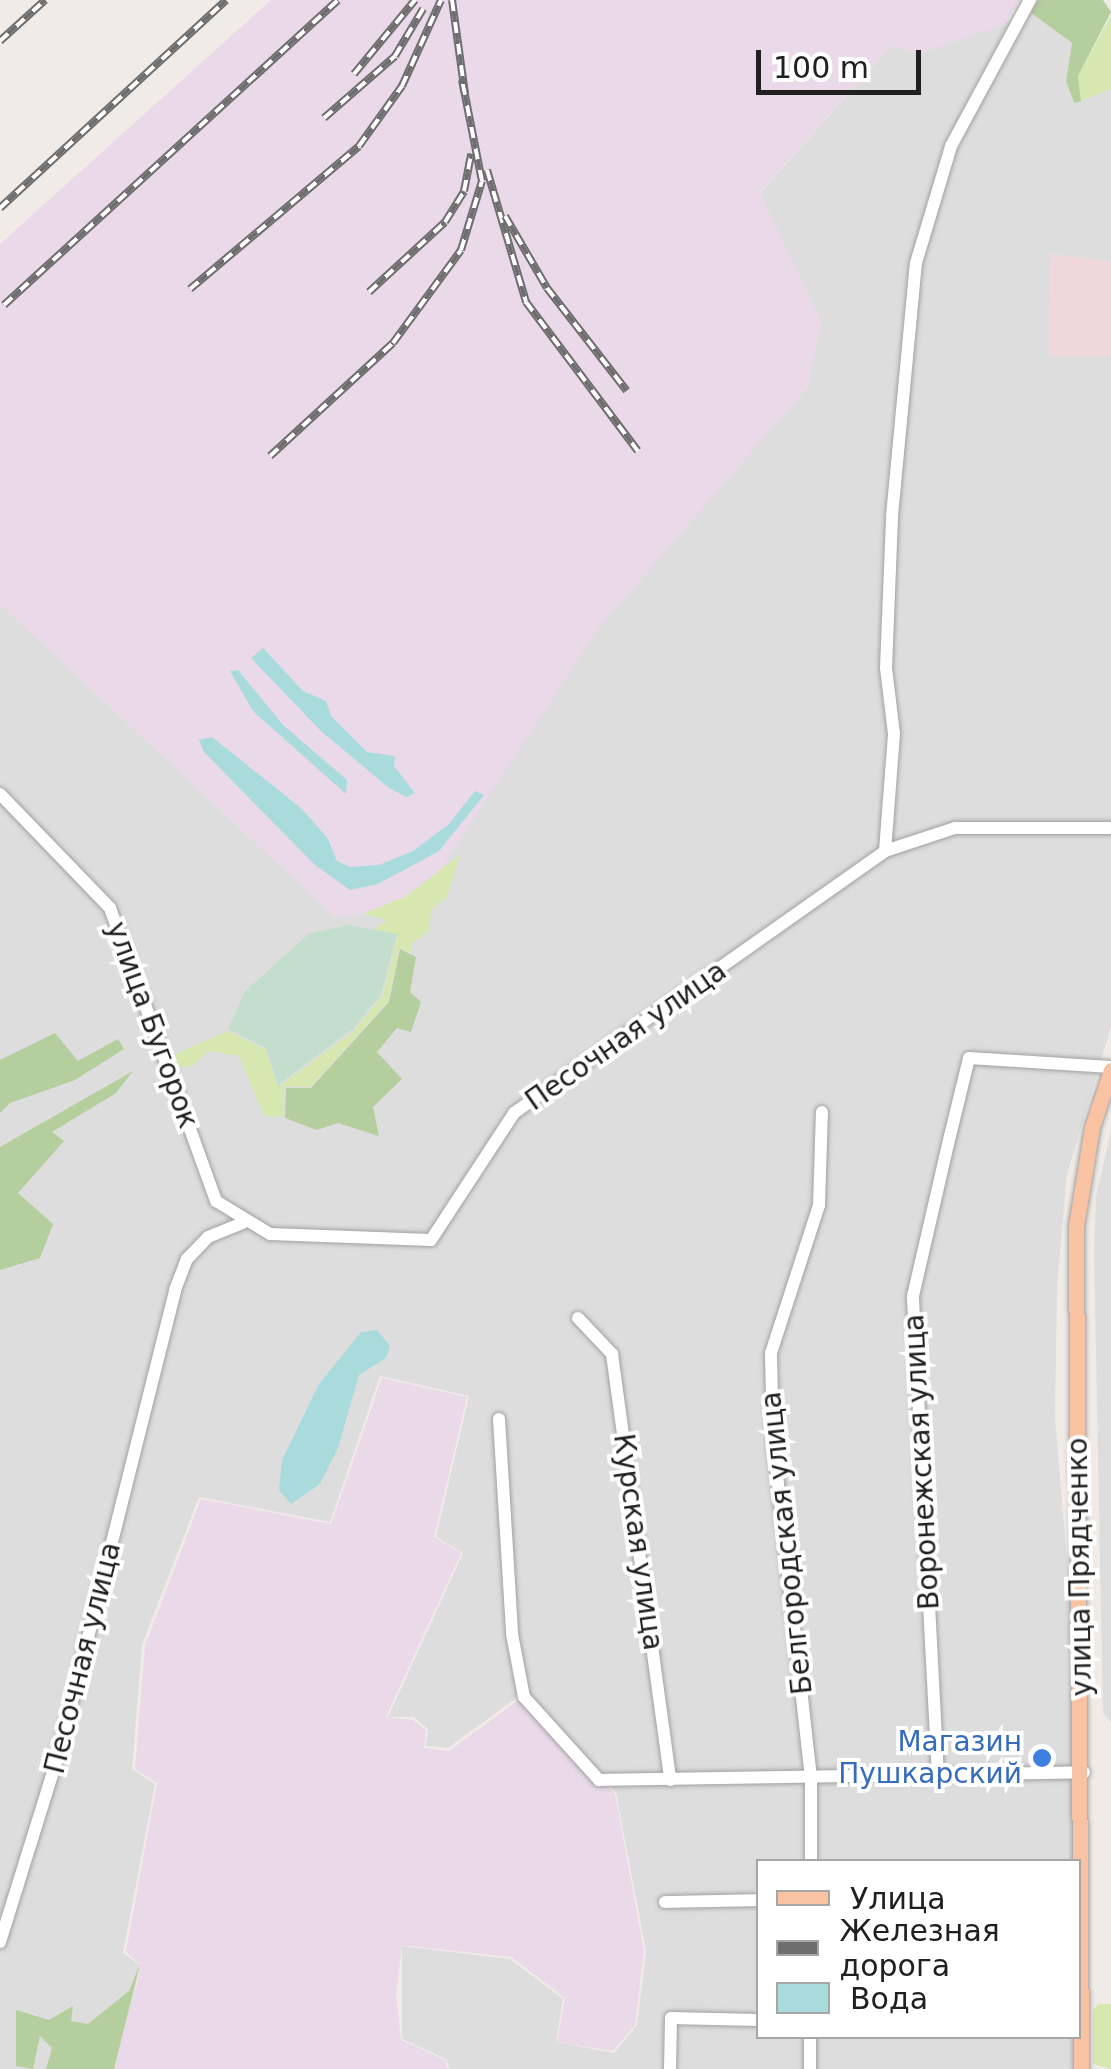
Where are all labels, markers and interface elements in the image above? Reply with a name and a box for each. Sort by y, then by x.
scale bar [761,30,926,92]
text: 100 m [773,50,869,85]
street label: улица Бугорок [99,917,205,1133]
street label: Песочная улица [519,954,733,1118]
street label: Воронежская улица [897,1313,947,1611]
street label: Белгородская улица [754,1390,820,1696]
street label: Курская улица [606,1432,670,1652]
street label: улица Прядченко [1061,1437,1099,1697]
street label: Песочная улица [38,1539,128,1777]
place label: Магазин Пушкарский [838,1725,1022,1791]
marker: Магазин Пушкарский [1031,1747,1053,1769]
legend [756,1859,1081,2039]
text: Улица [850,1881,946,1916]
text: Железная дорога [839,1913,1000,1983]
text: Вода [850,1981,928,2016]

